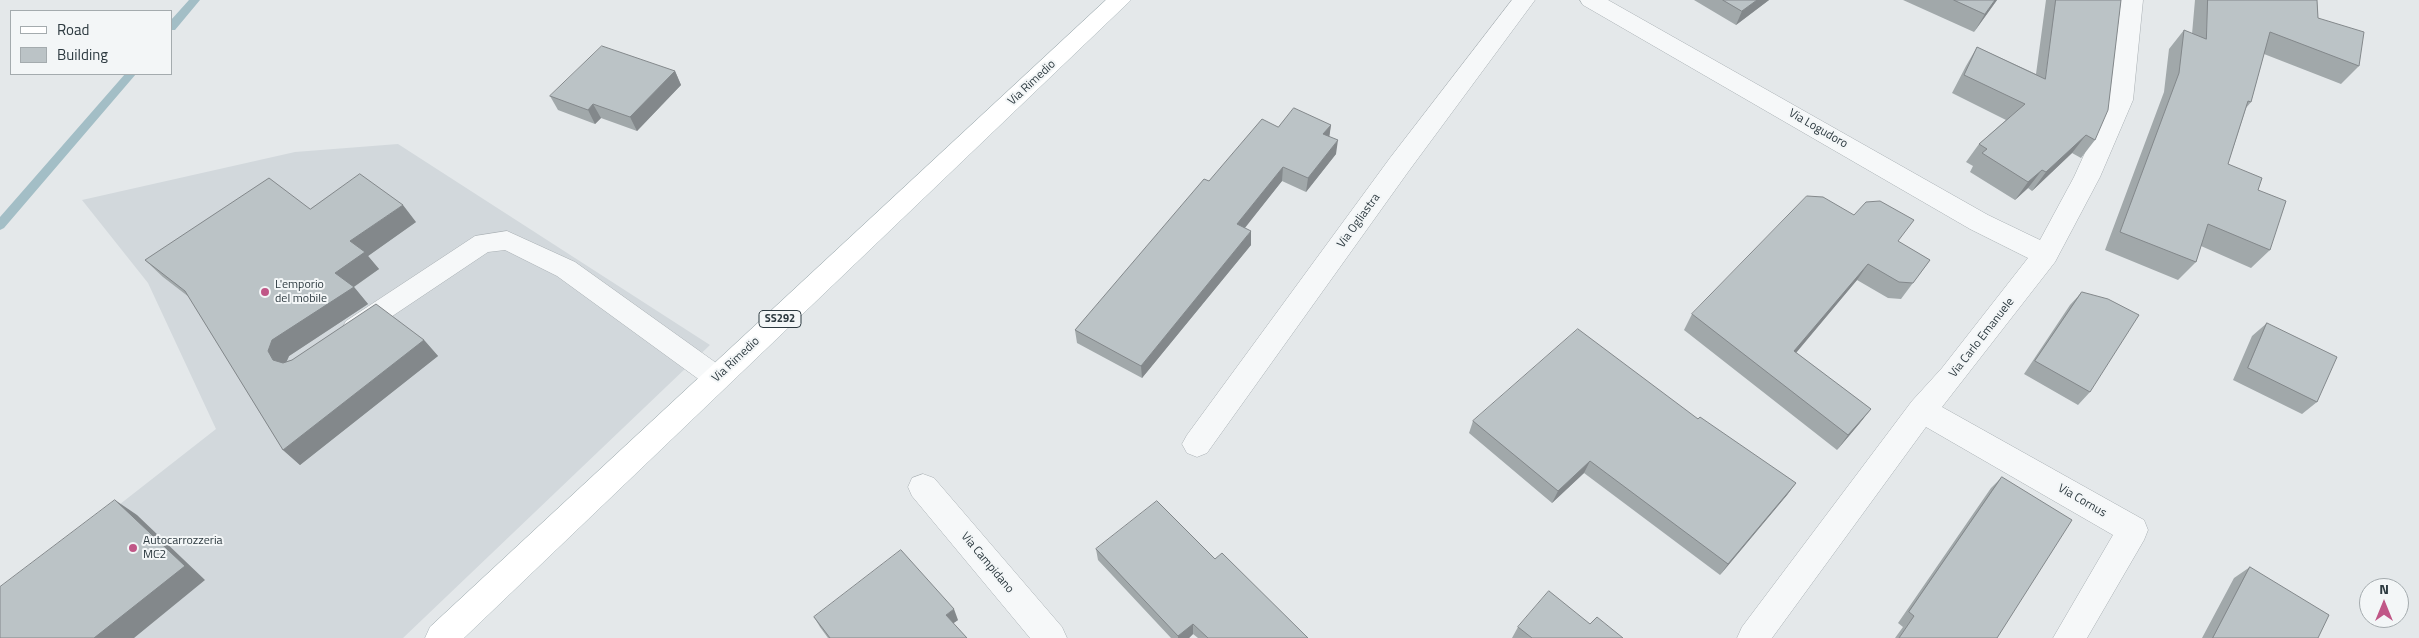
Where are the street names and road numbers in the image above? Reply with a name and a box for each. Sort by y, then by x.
street label: Via Rimedio [1005,57,1059,109]
street label: Via Logudoro [1786,106,1850,152]
street label: Via Ogliastra [1334,191,1384,251]
street label: Via Carlo Emanuele [1946,295,2018,381]
road number: SS292 [759,310,801,328]
street label: Via Rimedio [709,334,763,386]
street label: Via Cornus [2055,481,2109,521]
street label: Via Campidano [957,530,1017,596]

